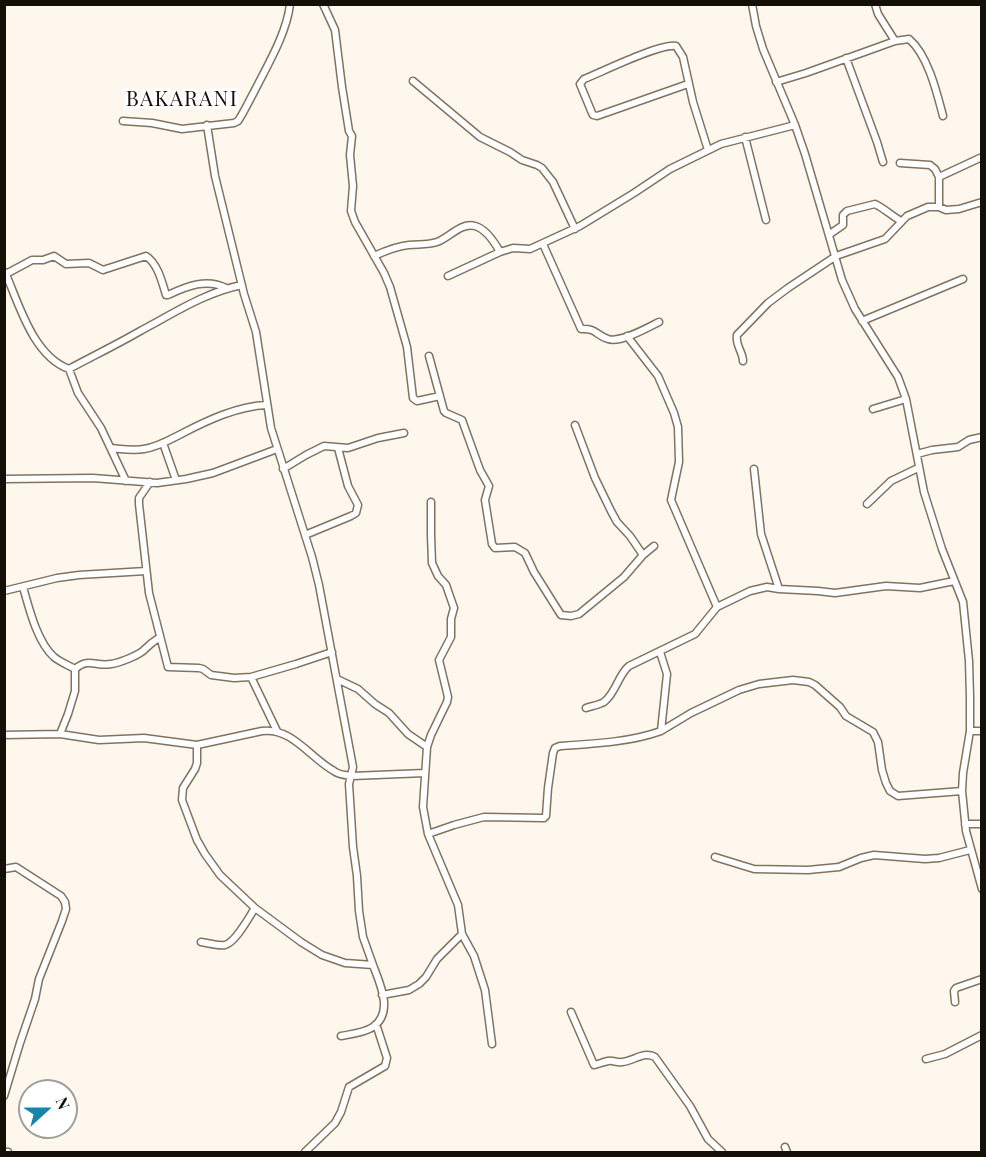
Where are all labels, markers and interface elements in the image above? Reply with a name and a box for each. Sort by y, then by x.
district label: BAKARANI [126,86,238,112]
north arrow [18,1079,78,1139]
text: N [52,1094,75,1112]

